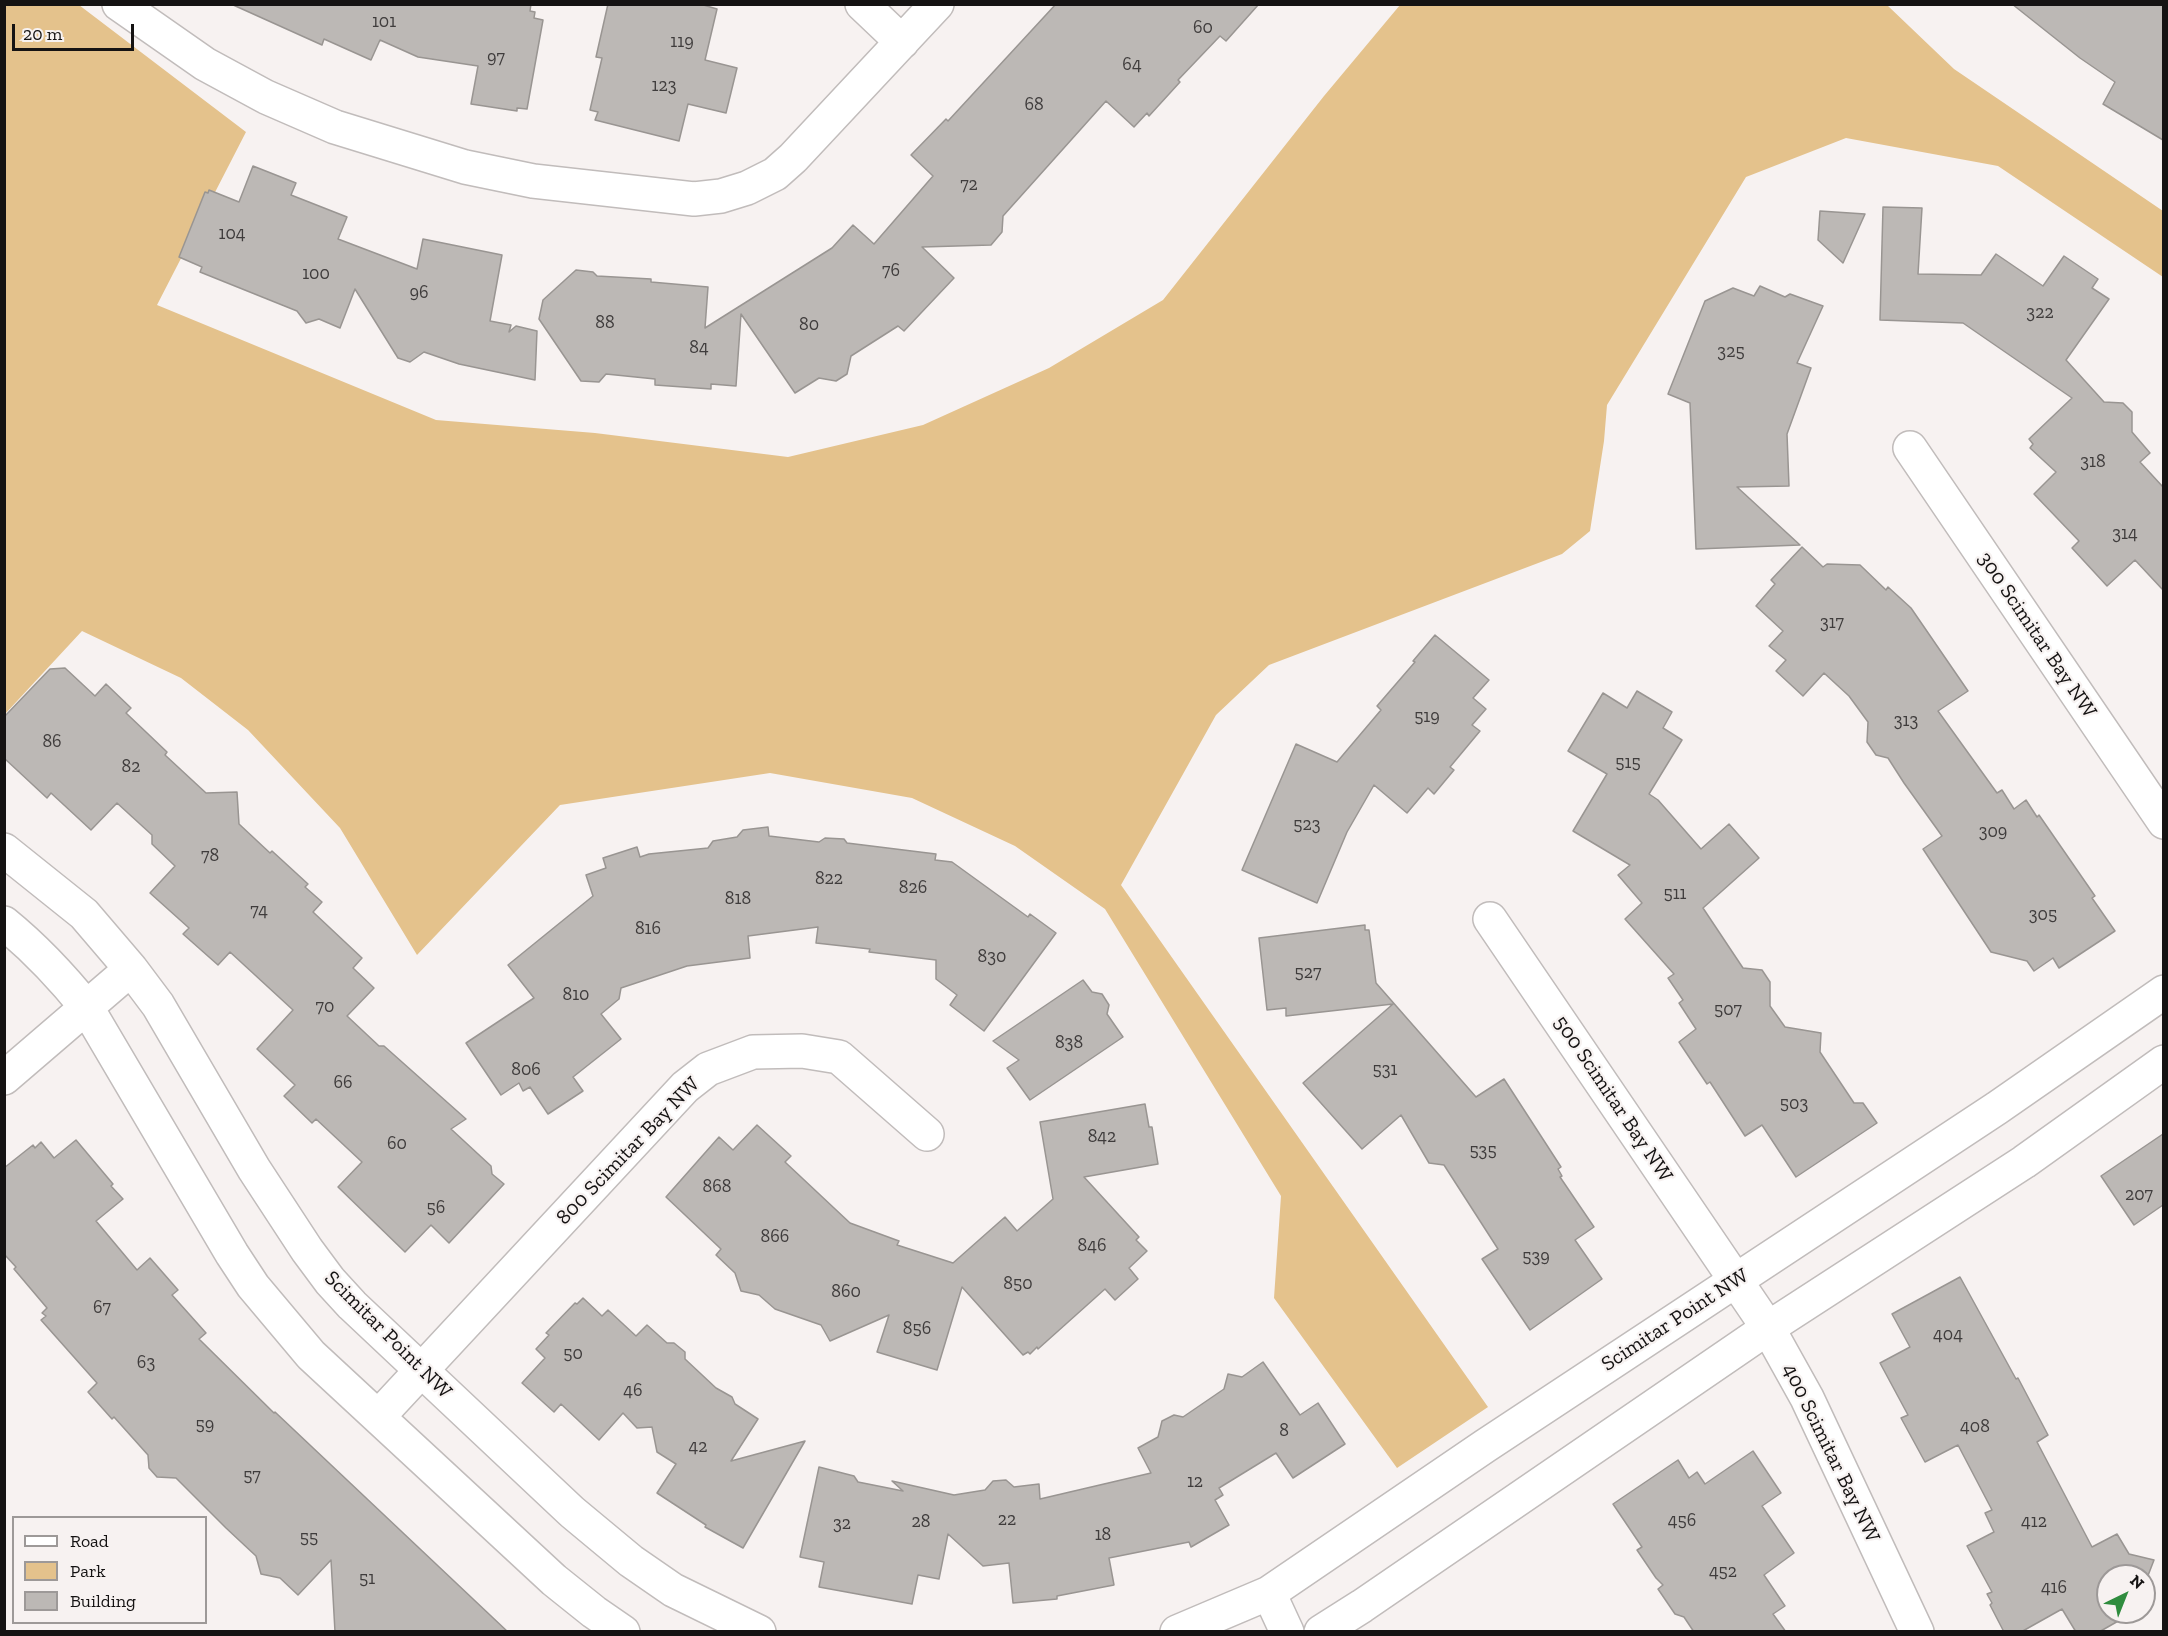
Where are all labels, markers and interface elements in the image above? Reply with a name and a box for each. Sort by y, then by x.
house number: 101 [372,11,396,33]
scale bar [15,12,136,50]
house number: 60 [1193,17,1213,39]
text: 20 m [23,23,62,45]
house number: 119 [670,31,694,53]
house number: 97 [487,47,505,69]
house number: 64 [1122,54,1142,76]
house number: 123 [651,75,677,97]
house number: 68 [1024,94,1044,116]
house number: 72 [960,174,978,196]
house number: 104 [219,223,245,245]
house number: 76 [882,260,900,282]
house number: 100 [302,263,330,285]
house number: 96 [409,282,429,304]
house number: 322 [2026,302,2054,324]
house number: 88 [595,312,615,334]
house number: 80 [799,314,819,336]
house number: 84 [689,337,709,359]
house number: 325 [1717,341,1745,363]
house number: 318 [2080,451,2106,473]
house number: 314 [2112,523,2138,545]
street label: 300 Scimitar Bay NW [1972,547,2102,723]
house number: 317 [1820,612,1844,634]
house number: 519 [1414,706,1440,728]
house number: 313 [1894,710,1918,732]
house number: 86 [42,731,62,753]
house number: 515 [1615,752,1641,774]
house number: 82 [122,756,140,778]
house number: 523 [1293,814,1321,836]
house number: 309 [1979,821,2007,843]
house number: 78 [201,845,219,867]
house number: 822 [815,868,843,890]
house number: 826 [899,877,927,899]
house number: 511 [1663,883,1687,905]
house number: 818 [725,888,751,910]
house number: 74 [250,900,268,922]
house number: 305 [2029,904,2057,926]
house number: 816 [635,918,661,940]
house number: 830 [978,946,1006,968]
house number: 527 [1295,962,1321,984]
house number: 810 [563,984,589,1006]
house number: 70 [316,996,334,1018]
house number: 507 [1714,999,1742,1021]
street label: 500 Scimitar Bay NW [1548,1011,1678,1187]
house number: 838 [1055,1032,1083,1054]
house number: 806 [511,1059,541,1081]
house number: 531 [1373,1059,1397,1081]
house number: 66 [333,1072,353,1094]
street label: 800 Scimitar Bay NW [551,1072,705,1230]
house number: 503 [1780,1093,1808,1115]
house number: 842 [1088,1126,1116,1148]
house number: 60 [387,1133,407,1155]
house number: 535 [1469,1140,1497,1162]
house number: 868 [703,1176,731,1198]
house number: 207 [2125,1184,2153,1206]
house number: 56 [427,1197,445,1219]
house number: 866 [761,1226,789,1248]
house number: 846 [1078,1235,1106,1257]
house number: 539 [1522,1246,1550,1268]
street label: Scimitar Point NW [1597,1263,1753,1377]
street label: Scimitar Point NW [319,1266,457,1404]
house number: 850 [1003,1273,1033,1295]
house number: 860 [831,1281,861,1303]
house number: 67 [93,1297,111,1319]
house number: 856 [903,1318,931,1340]
house number: 404 [1933,1324,1963,1346]
house number: 50 [563,1343,583,1365]
house number: 63 [137,1352,155,1374]
street label: 400 Scimitar Bay NW [1777,1360,1885,1546]
house number: 46 [623,1380,643,1402]
house number: 59 [196,1414,214,1436]
house number: 408 [1960,1416,1990,1438]
house number: 8 [1279,1420,1289,1442]
house number: 42 [689,1436,707,1458]
house number: 57 [243,1465,261,1487]
house number: 12 [1187,1471,1203,1493]
house number: 22 [998,1509,1016,1531]
house number: 456 [1668,1510,1696,1532]
house number: 28 [912,1511,930,1533]
house number: 412 [2021,1511,2047,1533]
house number: 32 [833,1513,851,1535]
legend [12,1516,207,1624]
house number: 18 [1095,1524,1111,1546]
house number: 55 [300,1527,318,1549]
text: Road [70,1530,109,1552]
text: Park [70,1560,106,1582]
house number: 452 [1709,1561,1737,1583]
north arrow [2096,1564,2156,1624]
house number: 51 [359,1568,375,1590]
text: N [2126,1571,2148,1593]
house number: 416 [2041,1577,2067,1599]
text: Building [70,1590,136,1612]

